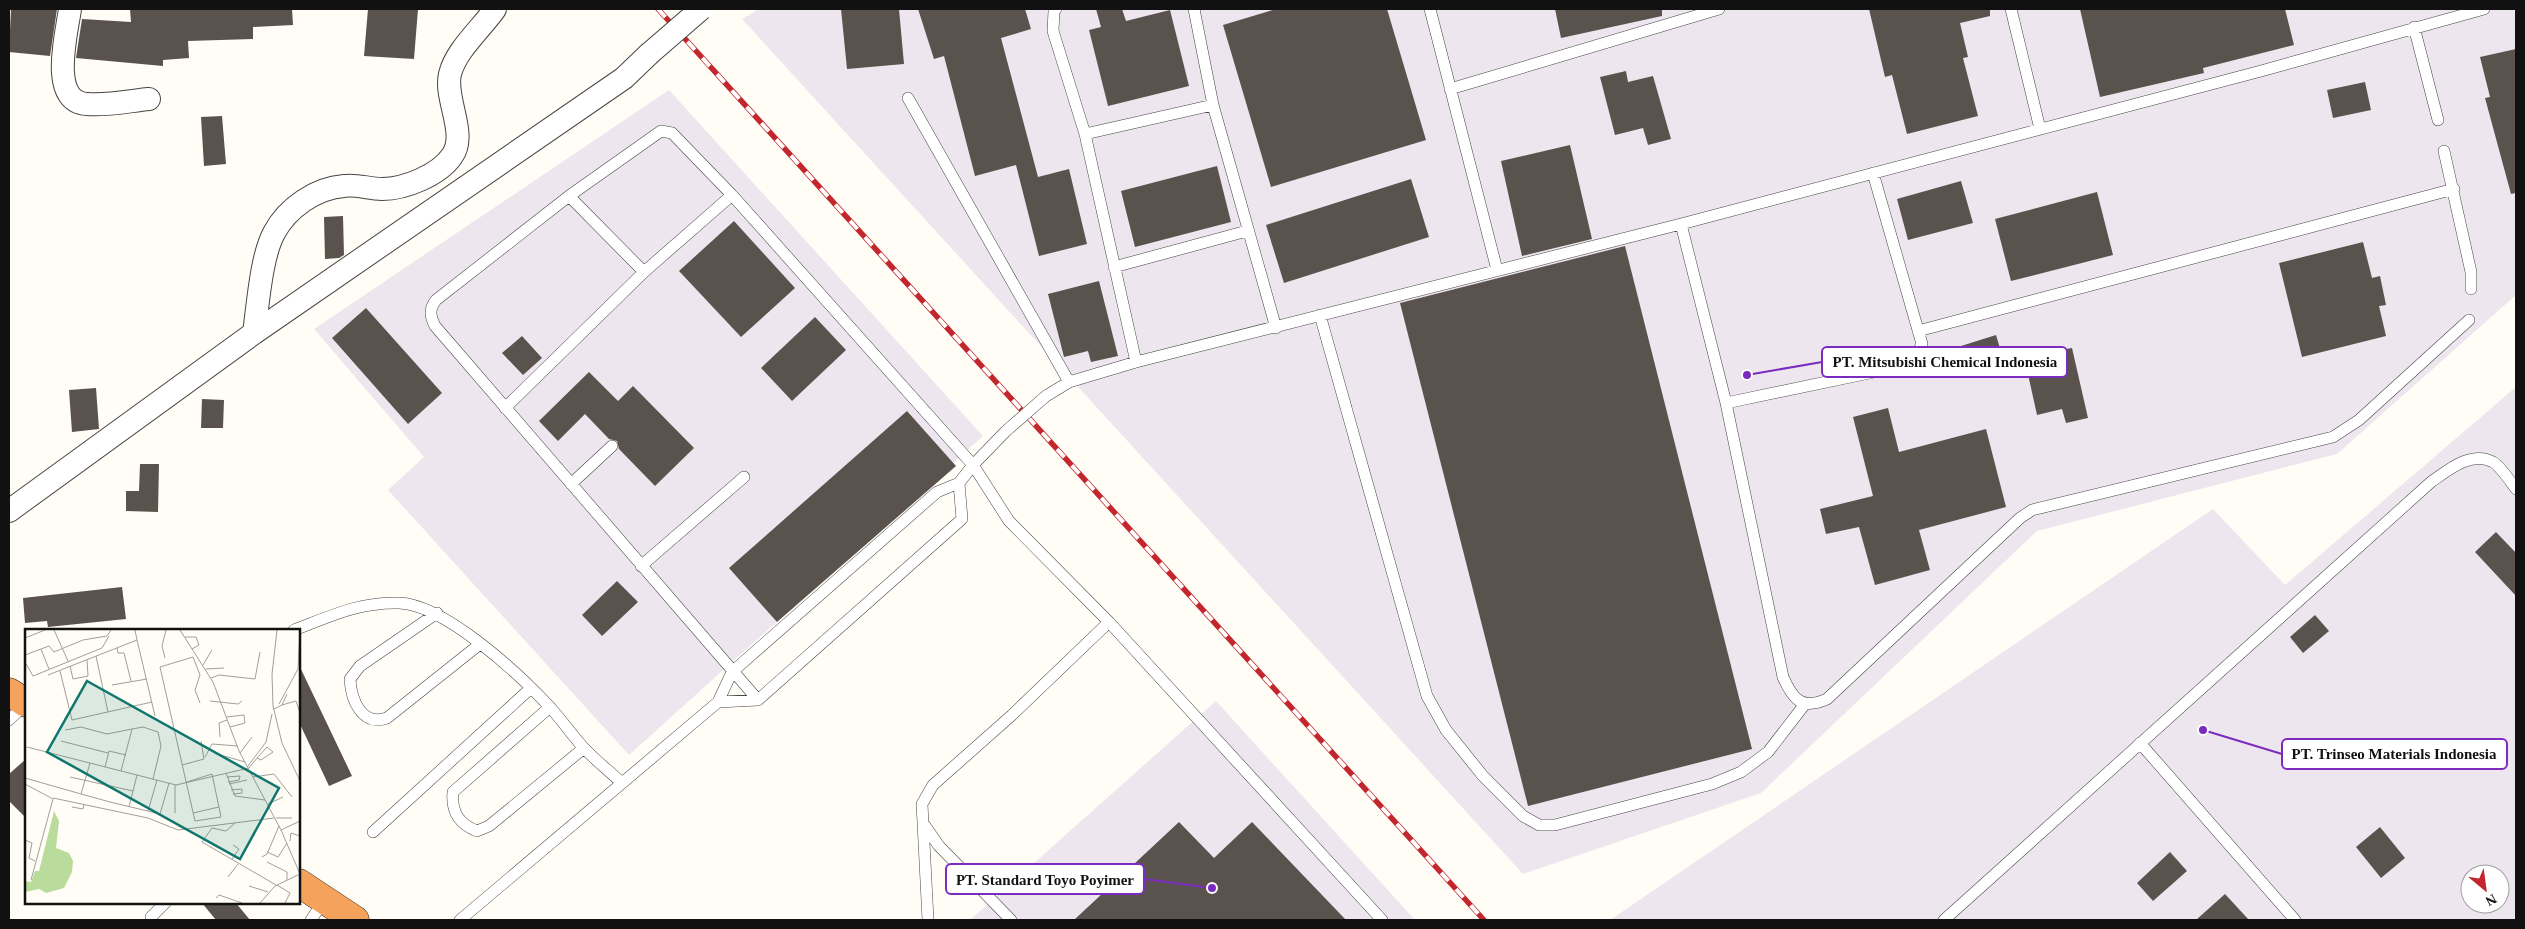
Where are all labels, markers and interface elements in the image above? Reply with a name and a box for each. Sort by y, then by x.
callout: PT. Mitsubishi Chemical Indonesia [1822,347,2067,377]
text: PT. Mitsubishi Chemical Indonesia [1833,354,2058,370]
inset map [25,629,300,904]
callout: PT. Trinseo Materials Indonesia [2282,739,2507,769]
text: PT. Trinseo Materials Indonesia [2291,746,2497,762]
callout: PT. Standard Toyo Poyimer [946,864,1144,894]
north arrow [2460,864,2510,914]
text: PT. Standard Toyo Poyimer [956,872,1134,888]
text: N [2483,891,2499,909]

